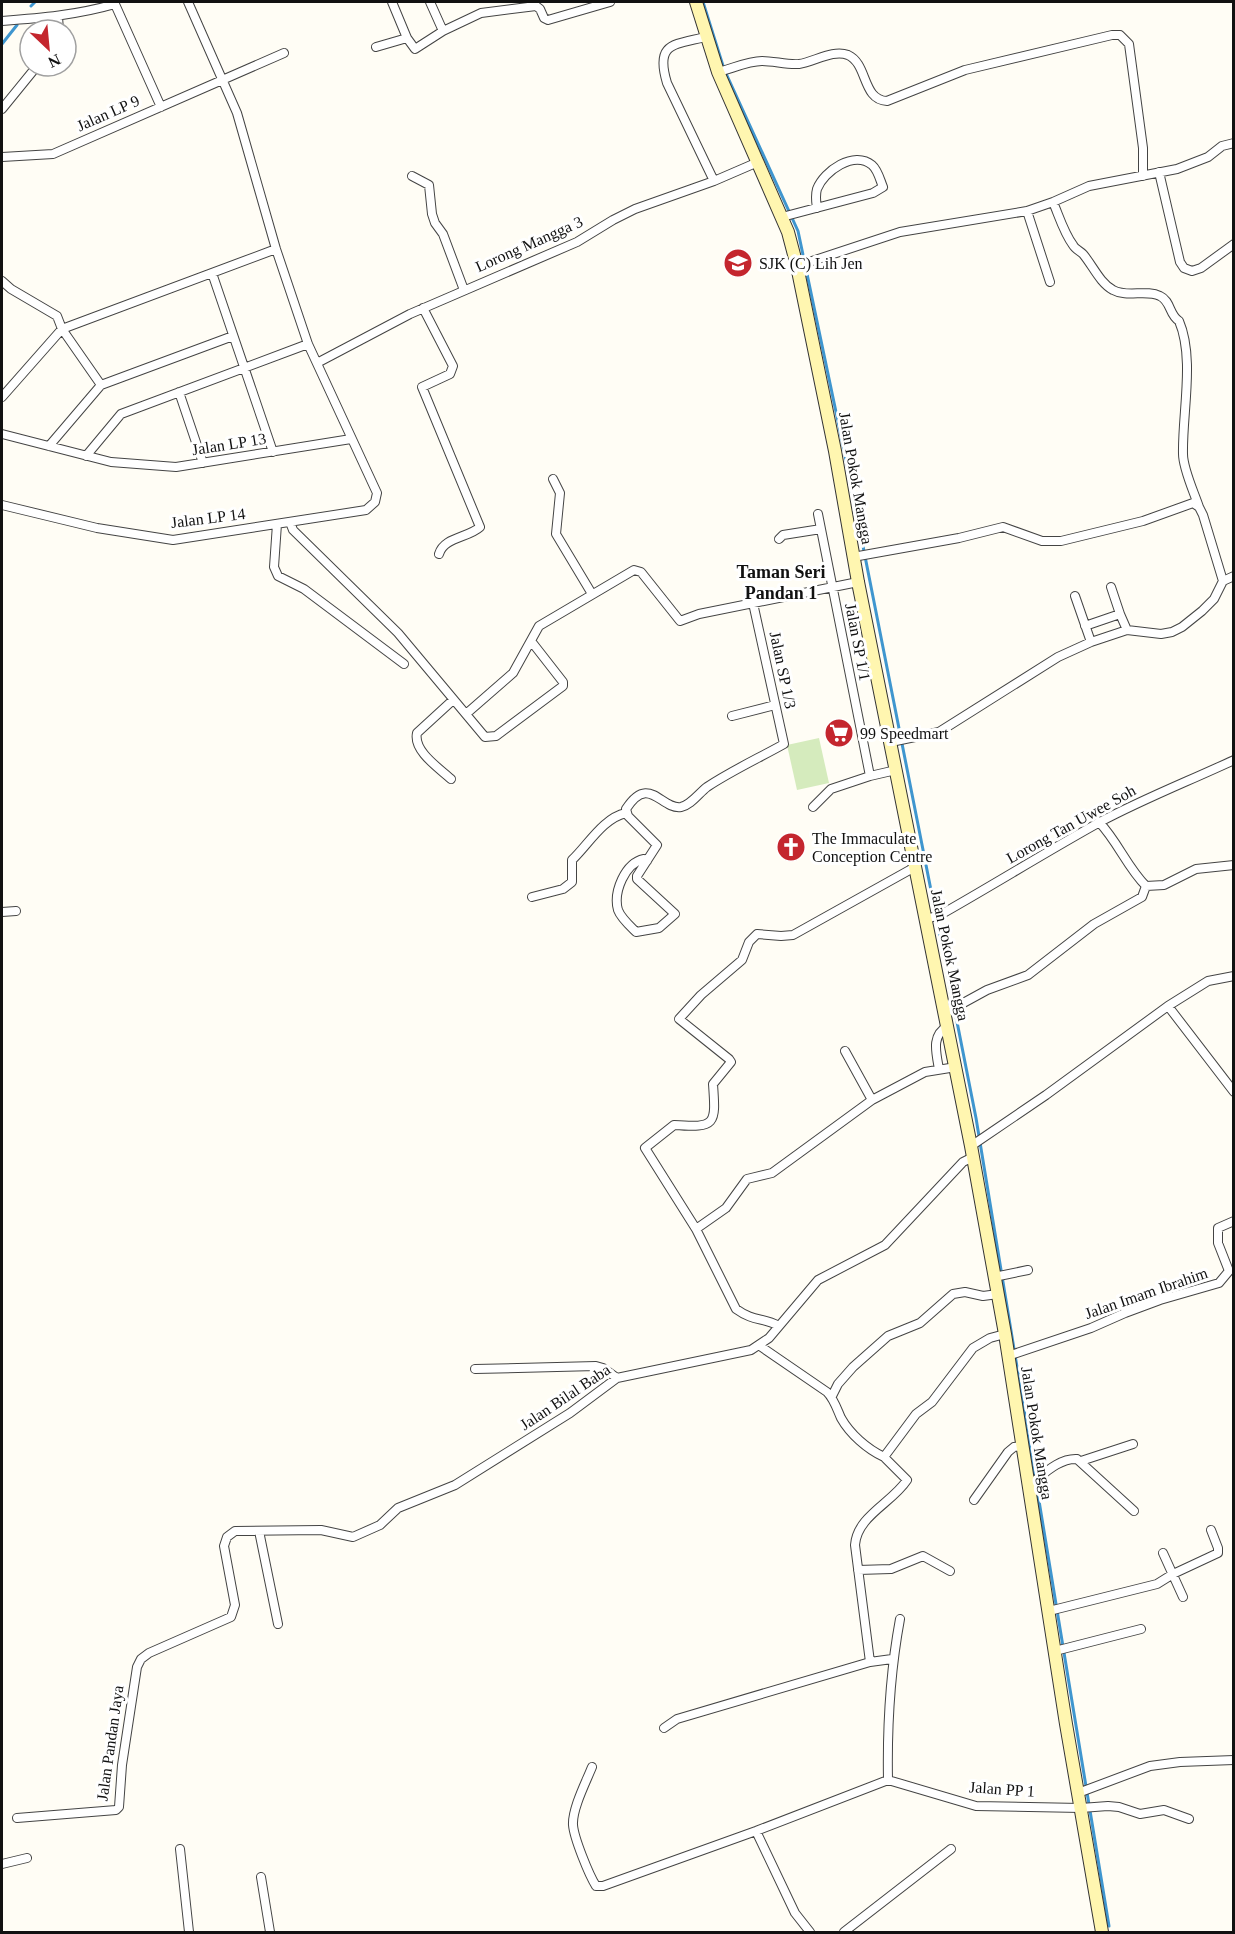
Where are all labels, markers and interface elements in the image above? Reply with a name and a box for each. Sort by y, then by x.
north arrow [18,18,78,78]
text: N [45,51,63,71]
street label: Jalan LP 9 [74,92,142,134]
street label: Lorong Mangga 3 [473,213,586,276]
school or university icon: SJK (C) Lih Jen [722,247,754,279]
place label: SJK (C) Lih Jen [759,255,863,273]
street label: Jalan Pokok Mangga [835,410,876,546]
street label: Jalan LP 13 [191,430,267,458]
street label: Jalan LP 14 [170,505,246,531]
district label: Taman Seri Pandan 1 [737,562,825,603]
street label: Jalan SP 1/1 [842,602,874,682]
street label: Jalan SP 1/3 [767,630,799,710]
supermarket icon: 99 Speedmart [823,717,855,749]
place label: 99 Speedmart [860,725,949,743]
street label: Lorong Tan Uwee Soh [1004,781,1139,867]
place label: The Immaculate Conception Centre [812,830,932,866]
church icon: The Immaculate Conception Centre [775,831,807,863]
street label: Jalan Pokok Mangga [927,888,972,1023]
street label: Jalan Imam Ibrahim [1082,1264,1210,1322]
street label: Jalan Bilal Baba [517,1361,613,1433]
street label: Jalan Pokok Mangga [1017,1365,1056,1501]
street label: Jalan Pandan Jaya [93,1684,128,1802]
street label: Jalan PP 1 [968,1778,1036,1800]

